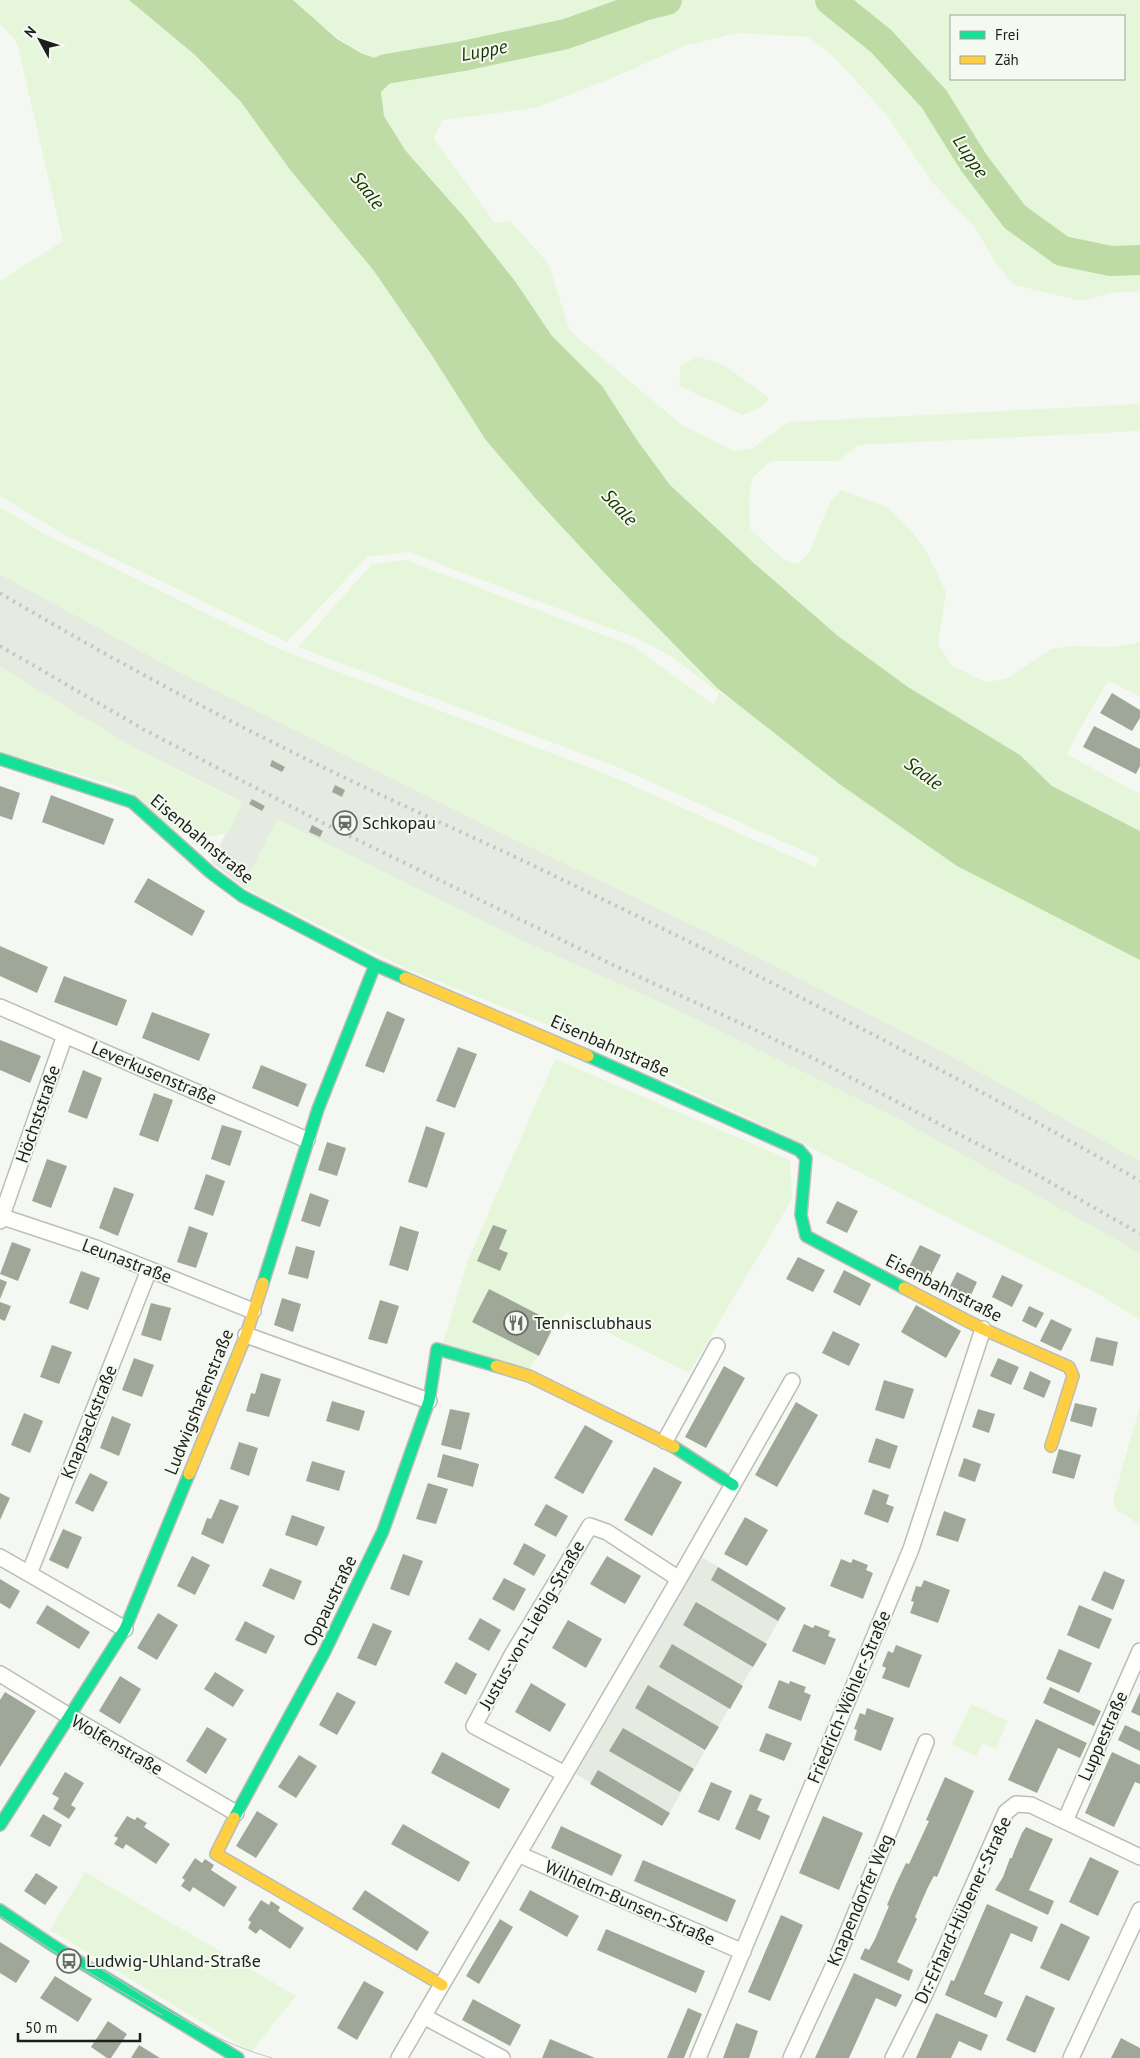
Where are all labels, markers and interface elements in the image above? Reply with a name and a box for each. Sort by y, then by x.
north arrow [15,15,65,65]
legend [950,15,1125,80]
text: N [20,22,40,41]
text: Frei [995,25,1020,44]
water label: Luppe [459,34,510,66]
text: Zäh [995,50,1019,69]
water label: Luppe [948,130,994,182]
water label: Saale [346,166,391,214]
water label: Saale [597,483,643,531]
water label: Saale [900,751,948,795]
street label: Eisenbahnstraße [146,789,259,889]
station icon: Schkopau [332,810,358,836]
place label: Schkopau [362,811,436,834]
street label: Eisenbahnstraße [547,1009,673,1082]
street label: Leverkusenstraße [88,1036,220,1109]
street label: Höchststraße [10,1062,65,1166]
street label: Leunastraße [79,1233,175,1288]
street label: Eisenbahnstraße [882,1248,1006,1327]
restaurant icon: Tennisclubhaus [503,1310,529,1336]
place label: Tennisclubhaus [534,1311,652,1334]
street label: Ludwigshafenstraße [159,1325,238,1478]
street label: Knapsackstraße [55,1362,122,1482]
street label: Justus-von-Liebig-Straße [473,1536,589,1714]
street label: Oppaustraße [298,1551,362,1650]
street label: Friedrich-Wöhler-Straße [802,1607,895,1787]
street label: Luppestraße [1073,1687,1133,1784]
street label: Wolfenstraße [67,1709,167,1780]
street label: Dr.-Erhard-Hübener-Straße [909,1812,1016,2007]
street label: Knapendorfer Weg [821,1830,898,1969]
street label: Wilhelm-Bunsen-Straße [542,1855,719,1950]
bus stop icon: Ludwig-Uhland-Straße [56,1948,82,1974]
place label: Ludwig-Uhland-Straße [86,1949,261,1972]
scale bar [18,2010,140,2042]
text: 50 m [25,2018,58,2037]

